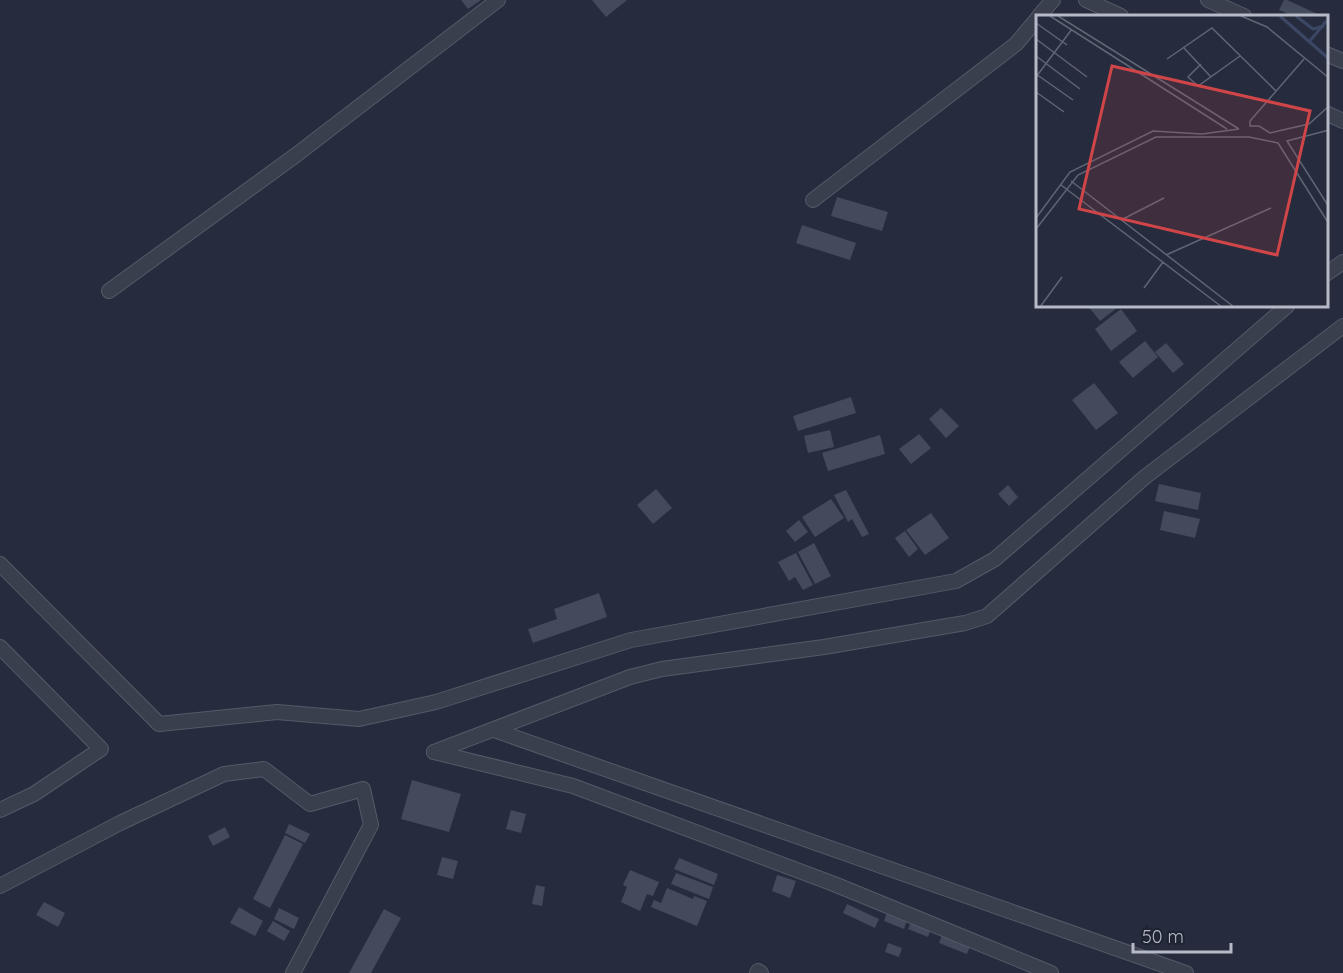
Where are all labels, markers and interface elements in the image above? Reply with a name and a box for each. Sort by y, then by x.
inset map [1036,15,1328,308]
scale bar [1133,916,1230,954]
text: 50 m [1142,925,1184,948]

